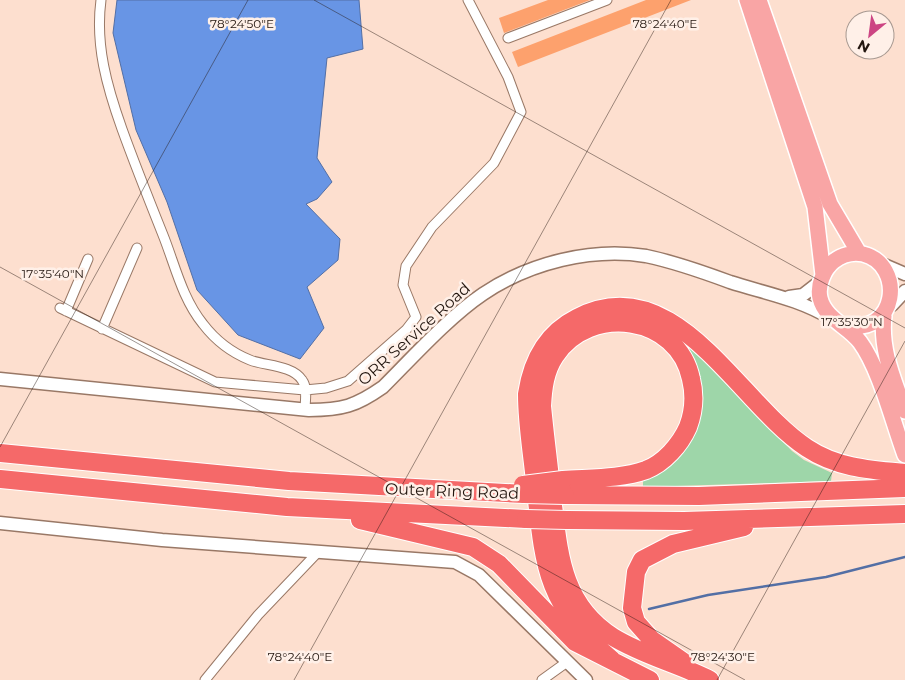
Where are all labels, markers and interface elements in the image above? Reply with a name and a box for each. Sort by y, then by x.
north arrow [845,10,895,60]
text: 78°24'50"E [210,16,274,31]
text: 78°24'40"E [633,16,697,31]
text: N [854,36,873,57]
text: 17°35'40"N [22,266,84,281]
street label: ORR Service Road [354,279,474,389]
text: 17°35'30"N [821,314,883,329]
street label: Outer Ring Road [385,479,519,503]
text: 78°24'40"E [268,649,332,664]
text: 78°24'30"E [691,649,755,664]

